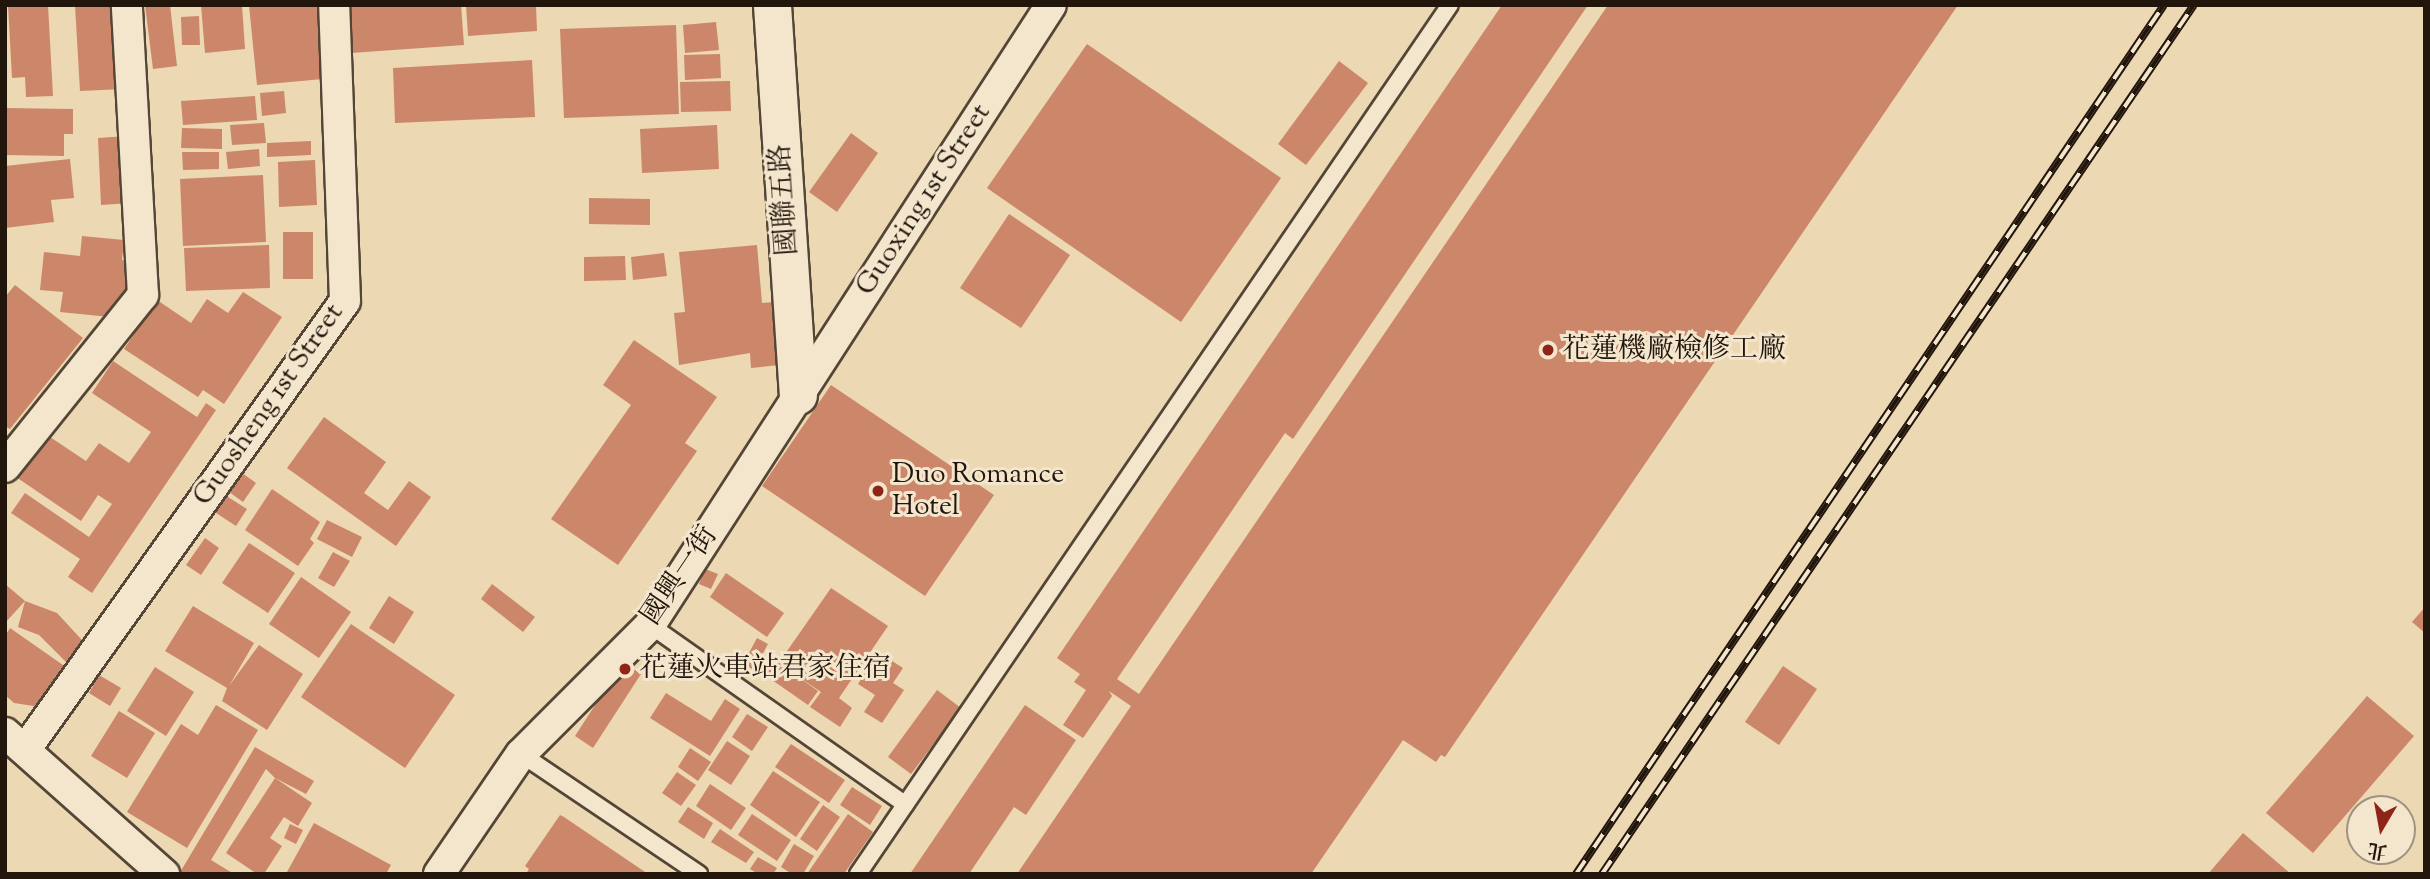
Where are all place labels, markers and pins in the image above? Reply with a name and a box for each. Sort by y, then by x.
place label: 花蓮機廠檢修工廠 [1562,333,1786,367]
marker: 花蓮機廠檢修工廠 [1540,342,1556,358]
place label: Duo Romance Hotel [892,458,1064,524]
marker: Duo Romance Hotel [870,483,886,499]
place label: 花蓮火車站君家住宿 [639,652,891,686]
marker: 花蓮火車站君家住宿 [617,661,633,677]

